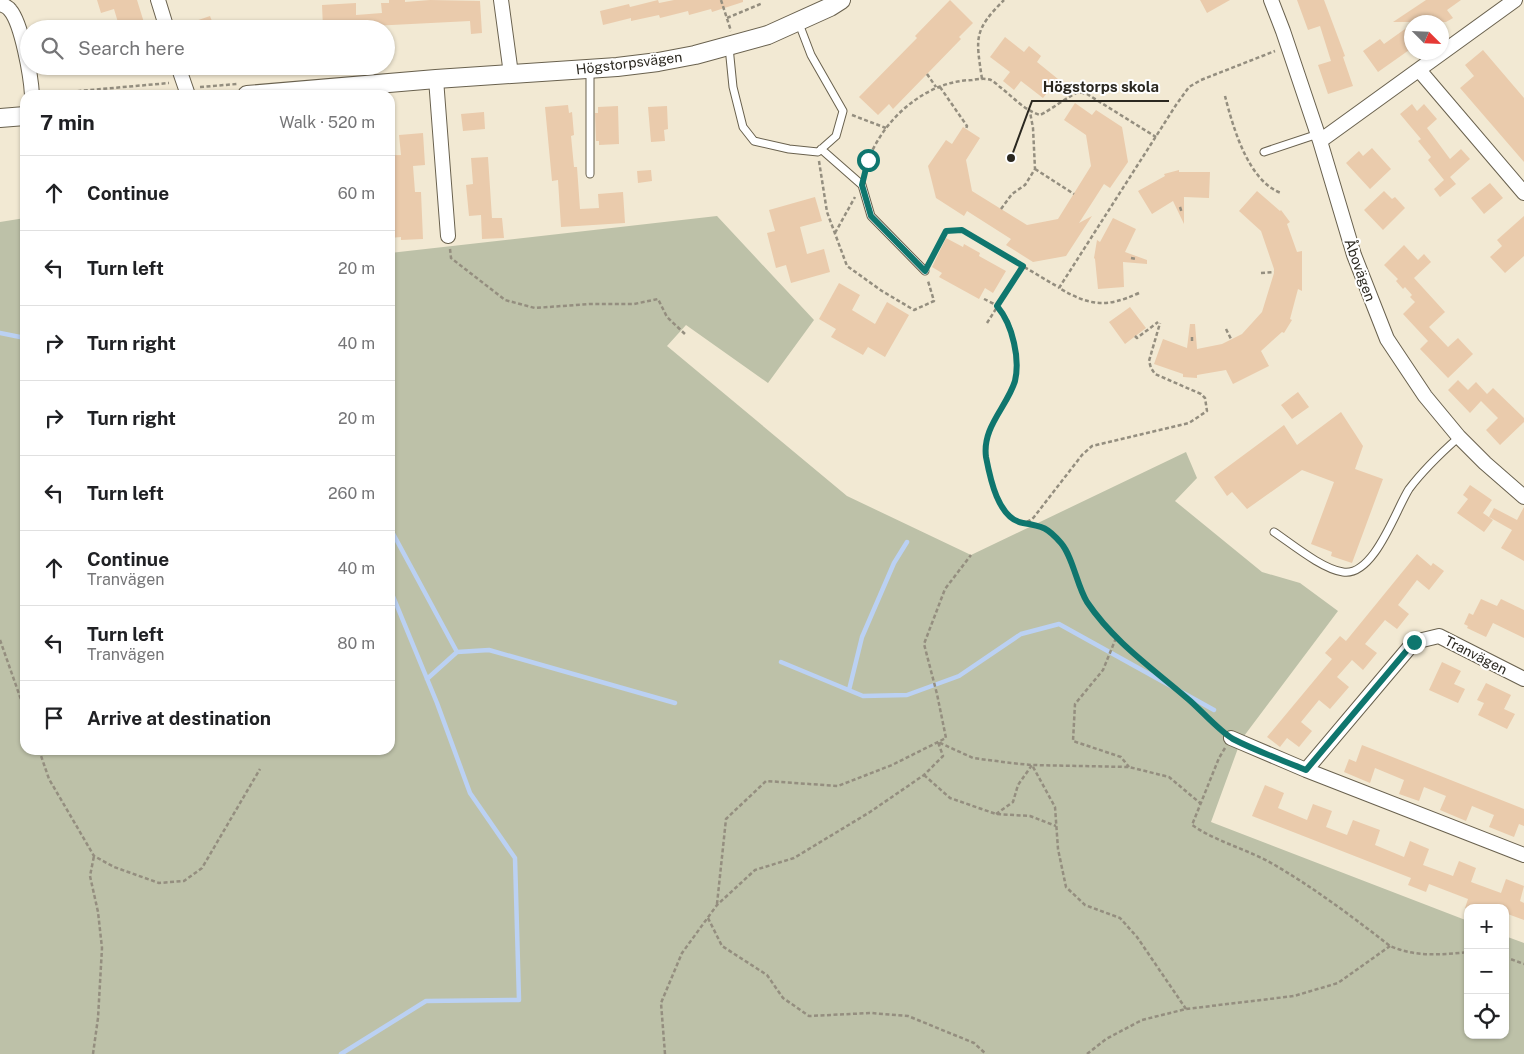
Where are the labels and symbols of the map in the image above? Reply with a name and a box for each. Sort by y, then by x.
north arrow [1404,15,1449,60]
street label: Högstorpsvägen [575,49,683,77]
callout: Högstorps skola [1032,71,1169,101]
text: Högstorps skola [1043,78,1159,95]
route start [857,149,880,172]
street label: Åbovägen [1341,236,1381,303]
route end [1403,631,1426,654]
street label: Tranvägen [1442,632,1510,678]

